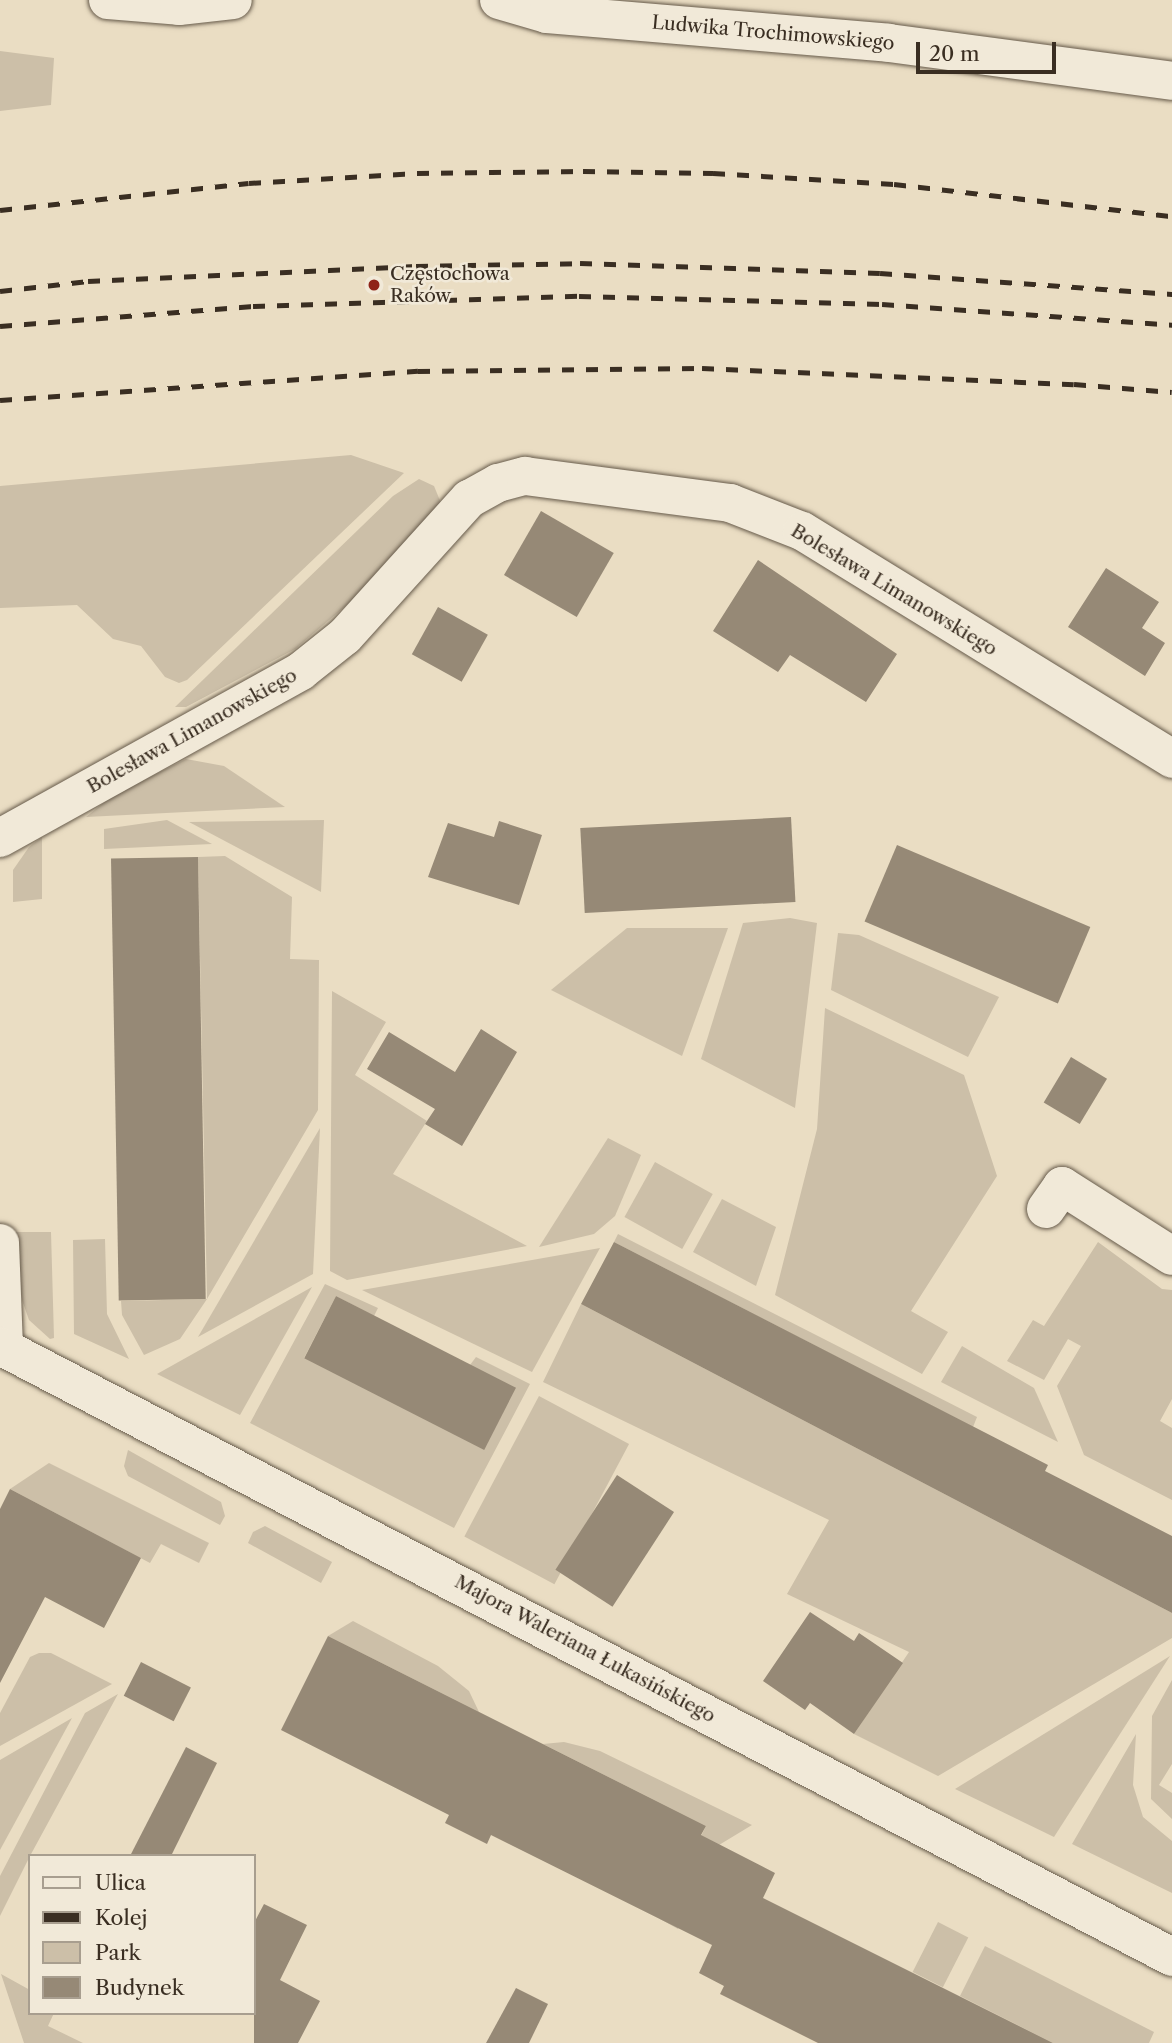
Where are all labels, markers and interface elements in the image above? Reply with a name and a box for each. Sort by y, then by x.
street label: Ludwika Trochimowskiego [650,11,896,55]
scale bar [920,28,1060,72]
text: 20 m [929,41,980,66]
place label: Częstochowa Raków [390,263,510,307]
marker: Częstochowa Raków [364,275,384,295]
street label: Bolesława Limanowskiego [787,519,1001,661]
street label: Bolesława Limanowskiego [83,664,301,798]
street label: Majora Waleriana Łukasińskiego [450,1570,720,1728]
legend [28,1854,256,2015]
text: Ulica [95,1870,146,1895]
text: Kolej [95,1905,147,1930]
text: Park [95,1940,141,1965]
text: Budynek [95,1975,184,2000]

